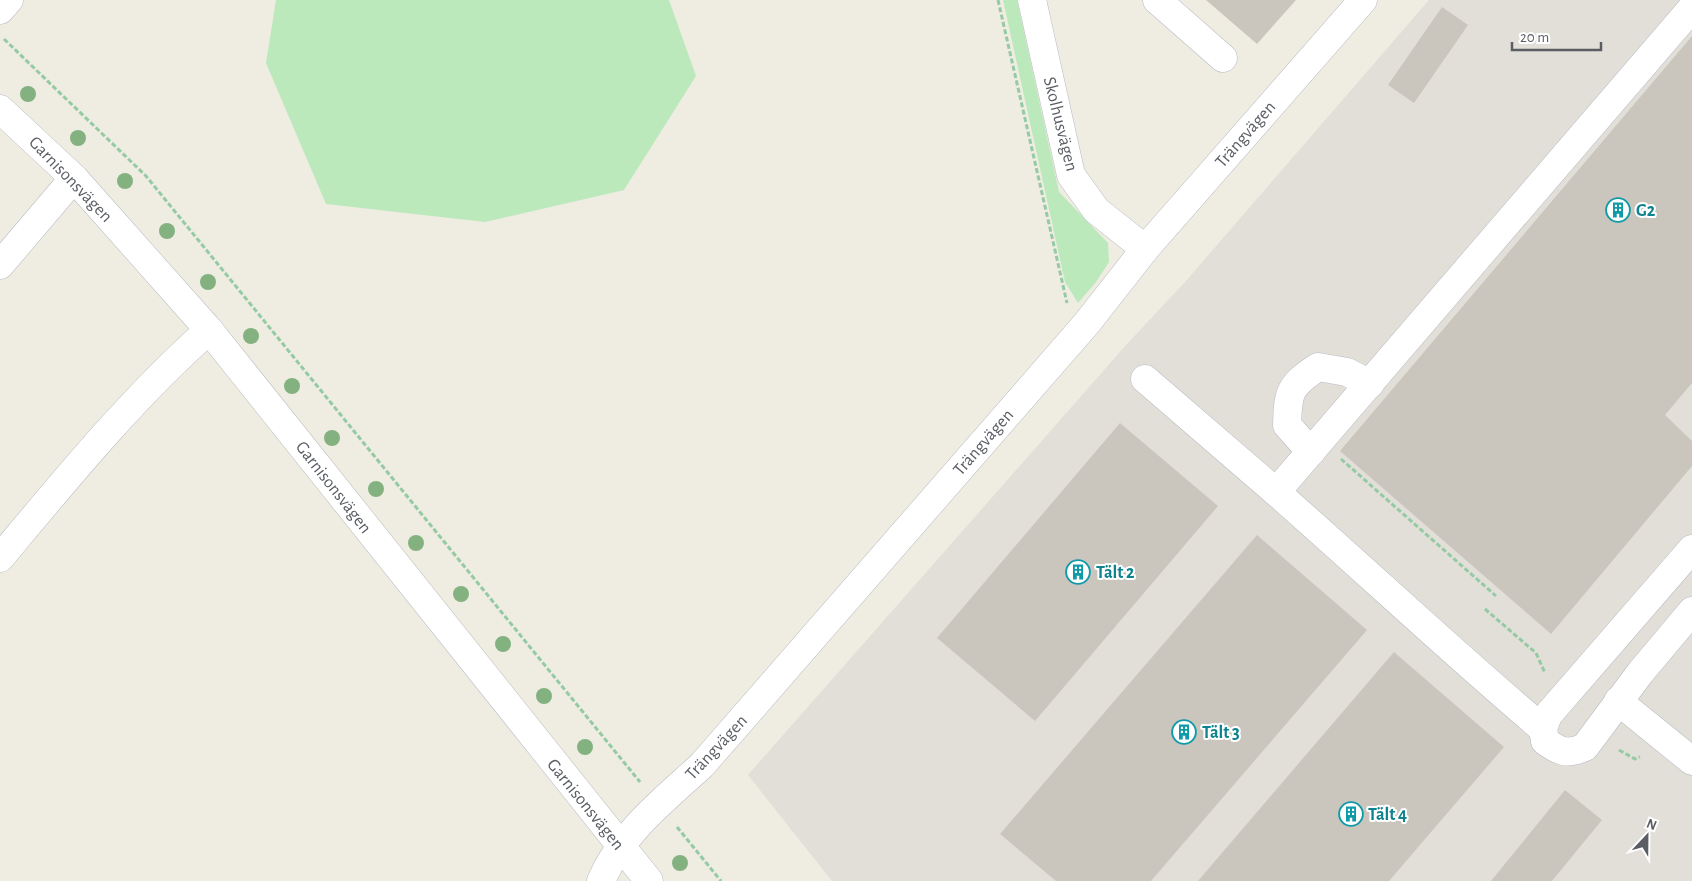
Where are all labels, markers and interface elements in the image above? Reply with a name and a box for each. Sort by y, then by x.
scale bar [1512,20,1601,52]
text: 20 m [1520,30,1549,45]
street label: Skolhusvägen [1040,75,1080,173]
street label: Trängvägen [1212,98,1279,171]
street label: Garnisonsvägen [25,133,115,226]
building icon: G2 [1605,197,1631,223]
place label: G2 [1636,202,1656,220]
street label: Trängvägen [950,406,1017,479]
street label: Garnisonsvägen [292,438,375,537]
building icon: Tält 2 [1065,559,1091,585]
place label: Tält 2 [1096,564,1135,582]
street label: Trängvägen [682,712,751,784]
building icon: Tält 3 [1171,719,1197,745]
place label: Tält 3 [1202,724,1240,742]
street label: Garnisonsvägen [543,756,627,854]
building icon: Tält 4 [1338,801,1364,827]
place label: Tält 4 [1368,806,1407,824]
north arrow [1622,811,1672,861]
text: N [1644,817,1659,833]

